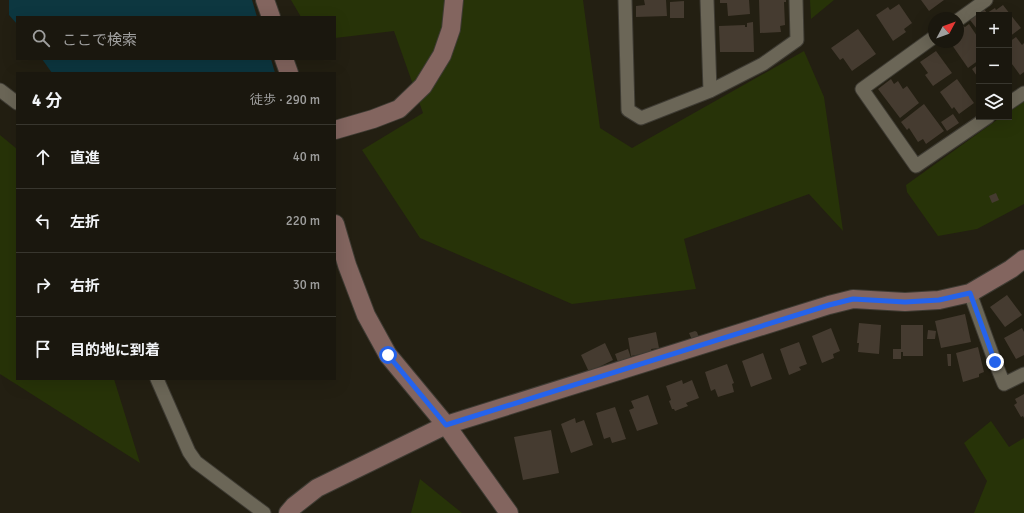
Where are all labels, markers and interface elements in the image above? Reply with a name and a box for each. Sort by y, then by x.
north arrow [928,12,964,48]
map controls [976,12,1012,120]
button: + [976,12,1012,48]
search box [16,16,336,60]
icon: search [30,27,52,49]
text: ここで検索 [62,31,137,49]
button: − [976,48,1012,84]
button: layers [976,84,1012,120]
text: 4 分 [32,90,62,111]
text: 徒歩 · 290 m [250,92,320,108]
icon: ahead [32,146,54,168]
text: 直進 [70,149,100,167]
text: 40 m [293,149,320,165]
icon: left [32,210,54,232]
text: 左折 [70,213,100,231]
text: 220 m [286,213,320,229]
icon: right [32,274,54,296]
text: 右折 [70,277,100,295]
text: 30 m [293,277,320,293]
icon: arrive [32,338,54,360]
text: 目的地に到着 [70,341,160,359]
route start [379,346,397,364]
route end [986,353,1004,371]

